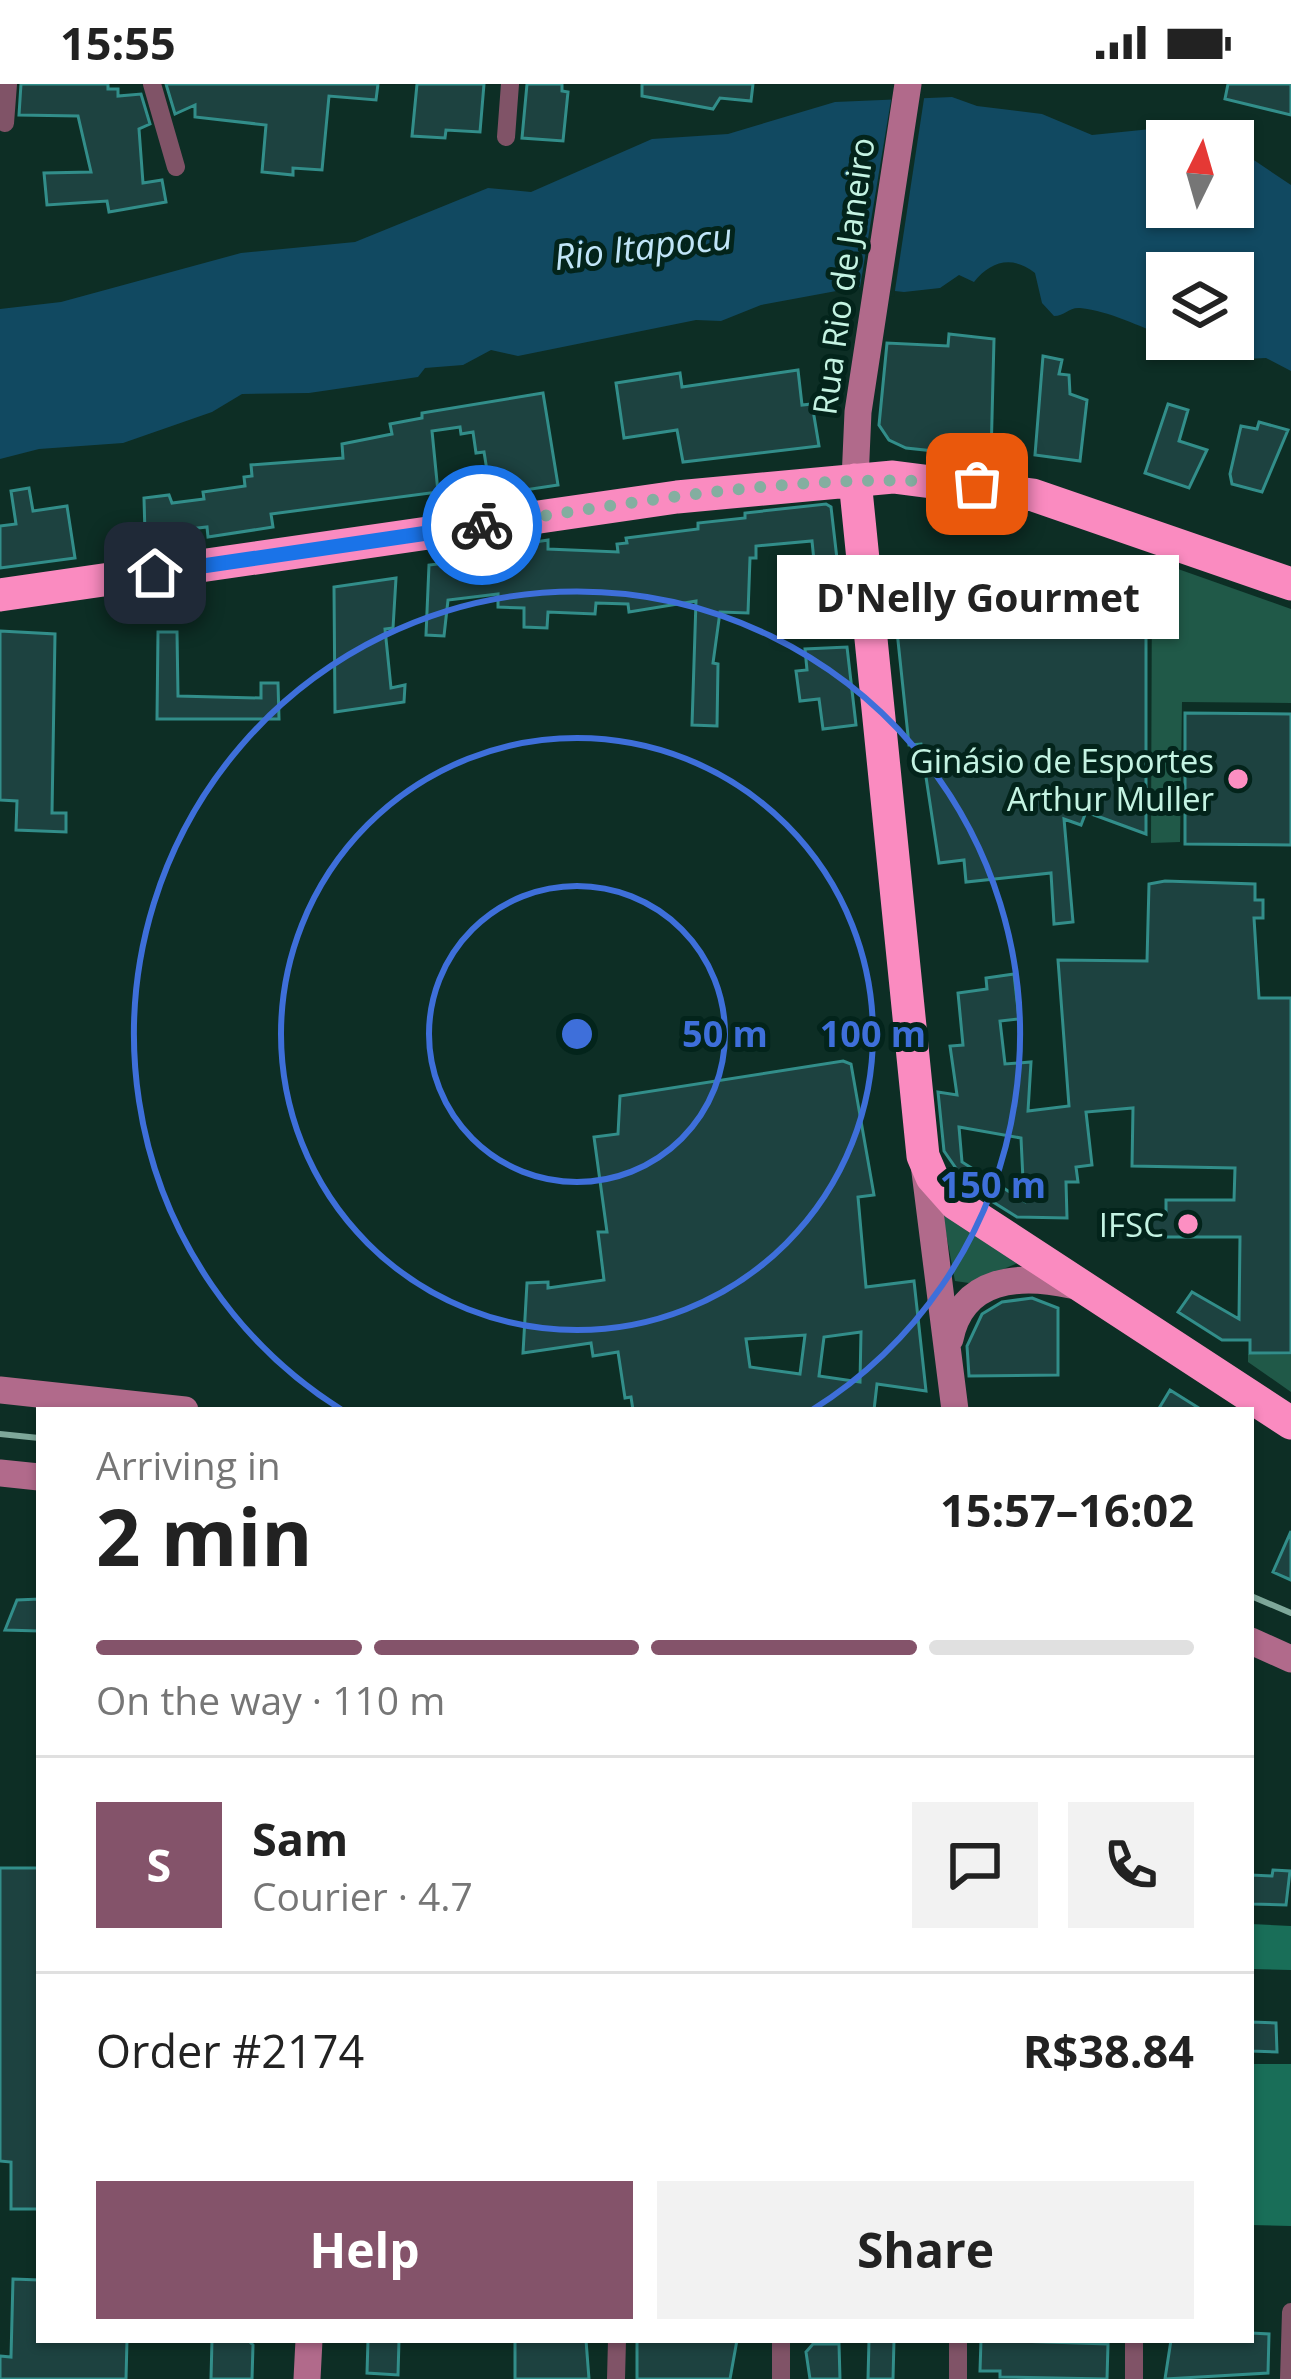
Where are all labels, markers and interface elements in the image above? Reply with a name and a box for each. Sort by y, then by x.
text: 15:55 [60,12,176,73]
north arrow [1146,120,1254,228]
map controls [1146,120,1254,360]
street label: Rua Rio de Janeiro [801,134,885,418]
water label: Rio Itapocu [551,211,735,281]
button: layers [1146,252,1254,360]
pin [926,433,1028,535]
icon: bag [944,451,1010,517]
courier [422,465,542,585]
icon: bike [449,492,515,558]
pin [104,522,206,624]
icon: home [122,540,188,606]
callout: D'Nelly Gourmet [776,556,1178,640]
text: D'Nelly Gourmet [816,570,1140,623]
place label: Ginásio de Esportes Arthur Muller [910,738,1214,821]
marker: Ginásio de Esportes Arthur Muller [1225,766,1251,792]
text: 50 m [682,1009,768,1058]
text: 100 m [820,1009,926,1058]
centre of rings [556,1013,598,1055]
text: 150 m [940,1160,1046,1209]
place label: IFSC [1099,1202,1164,1247]
marker: IFSC [1175,1211,1201,1237]
text: Arriving in [96,1438,281,1491]
text: 15:57–16:02 [940,1479,1194,1540]
text: 2 min [96,1483,313,1589]
text: On the way · 110 m [96,1673,445,1726]
button: chat [912,1802,1038,1928]
button: phone [1068,1802,1194,1928]
text: Sam [252,1808,348,1869]
text: S [147,1834,171,1895]
text: Courier · 4.7 [252,1869,473,1922]
text: Order #2174 [96,2020,364,2081]
text: R$38.84 [1023,2020,1194,2081]
button: Help [96,2181,633,2319]
button: Share [657,2181,1194,2319]

